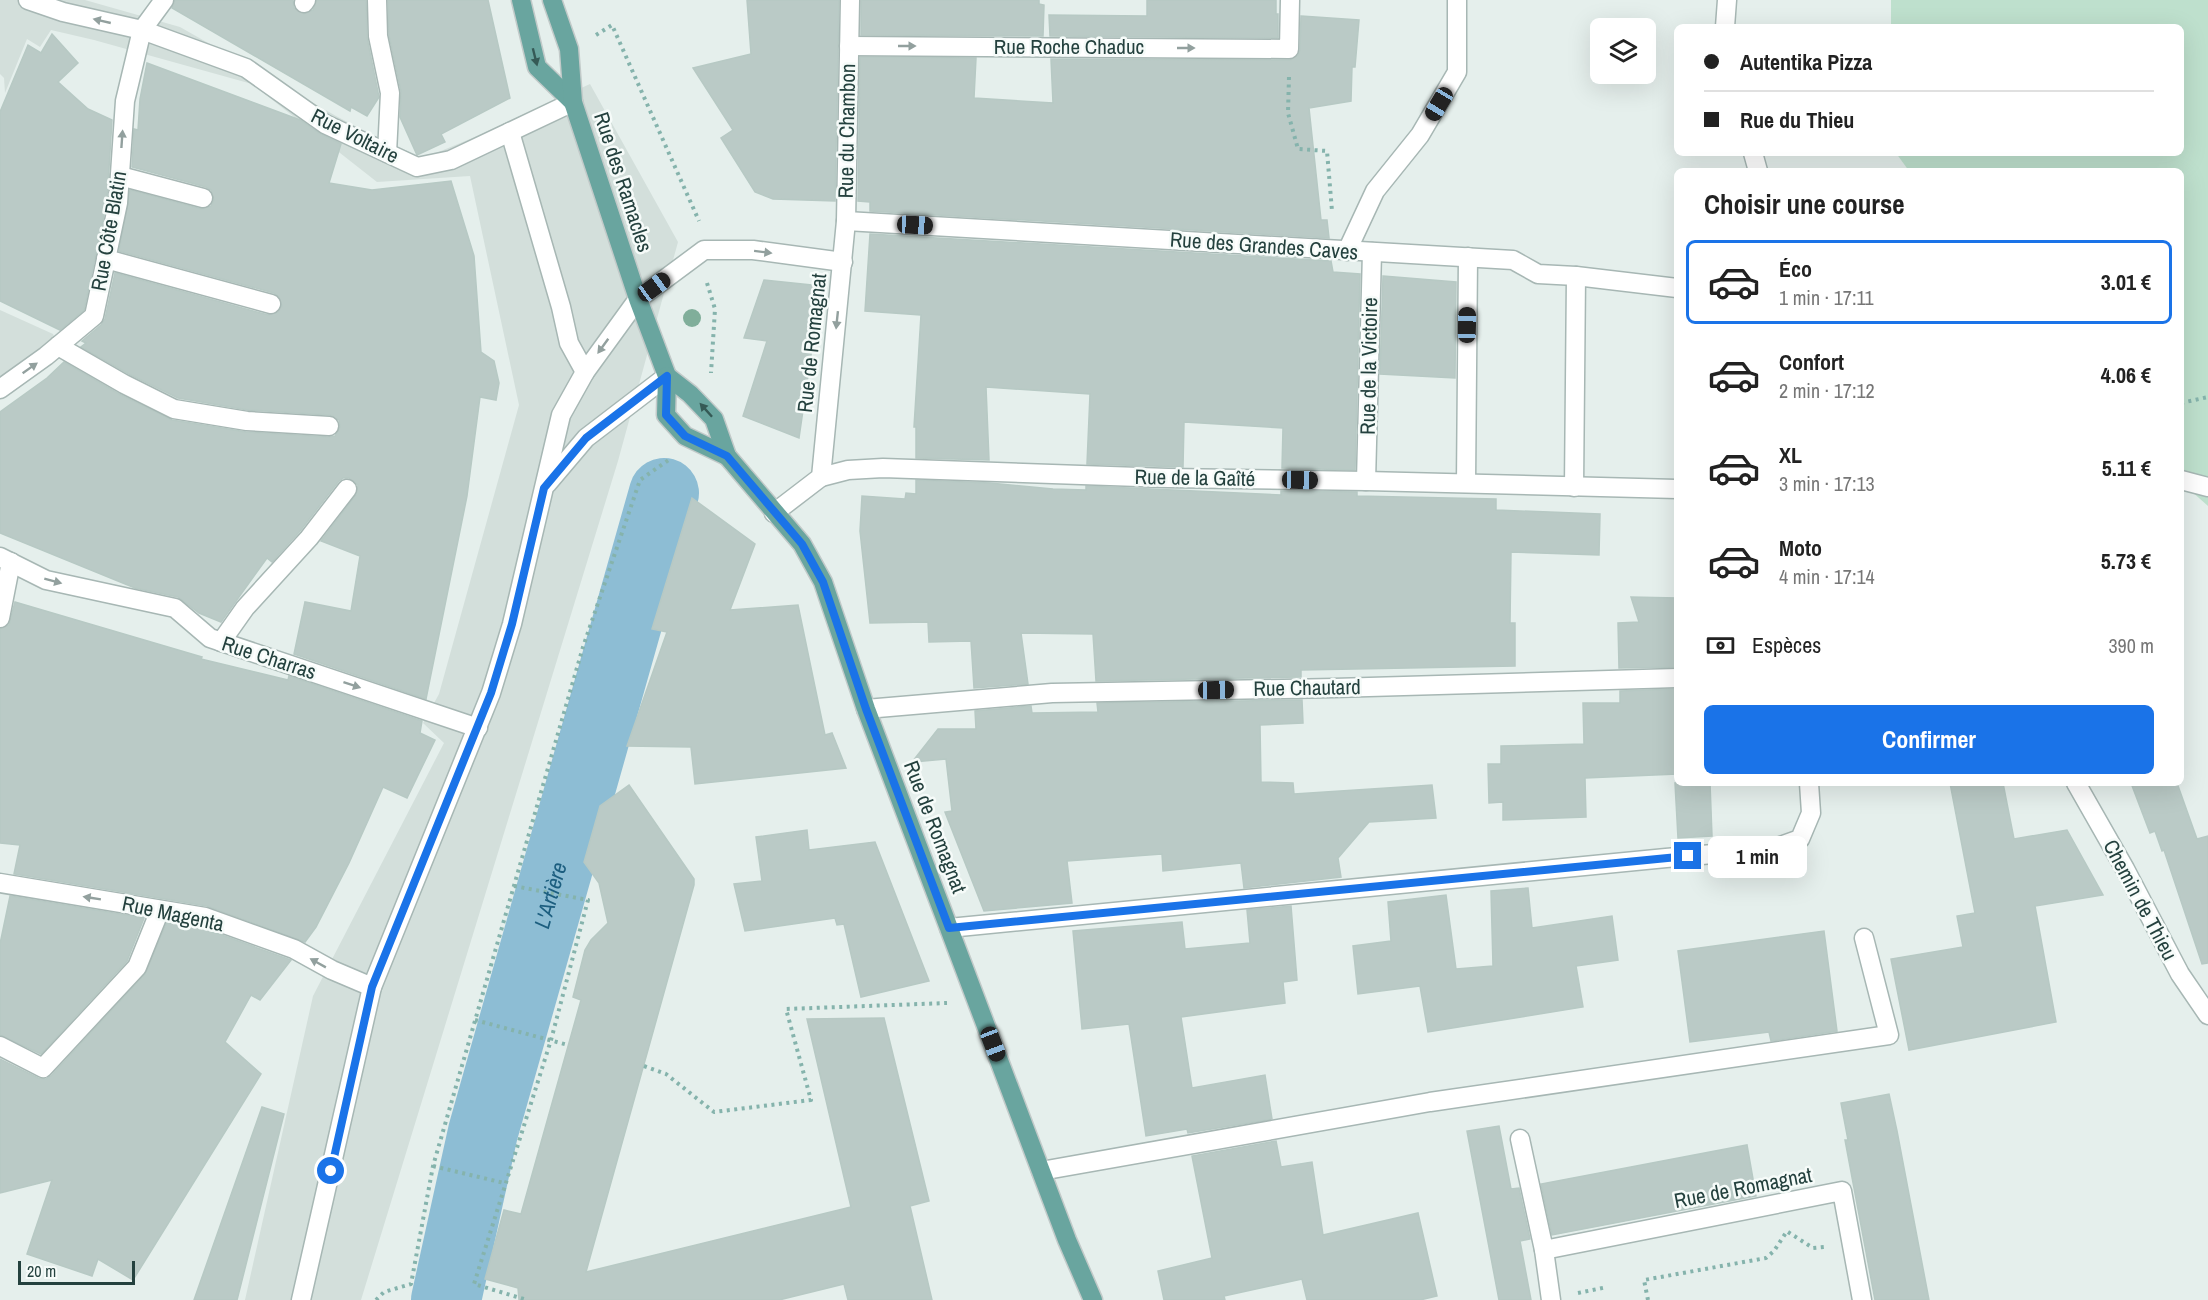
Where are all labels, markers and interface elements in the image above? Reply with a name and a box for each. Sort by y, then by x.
one-way arrow [93,16,112,25]
map controls [1590,18,1656,84]
button: layers [1590,18,1656,84]
street label: Rue Roche Chaduc [994,32,1144,61]
one-way arrow [898,41,917,51]
one-way arrow [1177,43,1196,53]
text: Autentika Pizza [1740,47,1872,77]
one-way arrow [530,48,540,66]
street label: Rue du Chambon [831,63,862,199]
car [1422,84,1456,124]
street label: Rue Voltaire [306,101,404,170]
text: Rue du Thieu [1740,105,1854,135]
street label: Rue des Ramacles [587,108,660,256]
one-way arrow [118,129,127,148]
street label: Rue Côte Blatin [84,169,133,293]
text: Choisir une course [1704,186,1905,222]
car [897,215,933,235]
street label: Rue des Grandes Caves [1169,224,1359,267]
one-way arrow [753,247,772,256]
text: Éco [1779,254,1812,284]
icon: car [1707,255,1761,309]
text: 3.01 € [2101,267,2151,297]
car [634,269,674,305]
street label: Rue de Romagnat [790,272,833,414]
text: 1 min · 17:11 [1779,284,1874,311]
street label: Rue de la Victoire [1353,297,1384,435]
car [1458,307,1476,343]
one-way arrow [832,311,842,330]
one-way arrow [598,339,610,354]
text: Confort [1779,347,1844,377]
icon: car [1707,348,1761,402]
text: 4.06 € [2101,360,2151,390]
one-way arrow [21,362,37,374]
text: 2 min · 17:12 [1779,377,1875,404]
one-way arrow [699,404,713,418]
text: XL [1779,440,1802,470]
icon: car [1707,441,1761,495]
text: 5.11 € [2102,453,2151,483]
street label: Rue de la Gaîté [1134,462,1256,493]
text: 3 min · 17:13 [1779,470,1875,497]
car [1282,471,1318,489]
text: Moto [1779,533,1822,563]
icon: car [1707,534,1761,588]
text: 5.73 € [2101,546,2151,576]
text: 4 min · 17:14 [1779,563,1875,590]
one-way arrow [44,577,62,586]
street label: Rue Charras [218,629,320,686]
icon: cash [1704,629,1737,662]
text: Espèces [1752,630,1821,660]
text: 390 m [2108,632,2154,659]
street label: Rue Chautard [1253,672,1361,703]
one-way arrow [343,681,361,691]
car [1198,681,1234,699]
button: Confirmer [1704,705,2154,774]
street label: Rue de Romagnat [897,756,974,897]
street label: Chemin de Thieu [2096,834,2184,965]
callout: 1 min [1709,835,1808,877]
route end [1674,842,1701,869]
text: 1 min [1736,843,1779,870]
water label: L'Artière [526,859,574,932]
street label: Rue Magenta [120,889,227,939]
one-way arrow [83,894,102,903]
one-way arrow [310,958,327,968]
car [978,1024,1008,1064]
route start [317,1157,344,1184]
street label: Rue de Romagnat [1672,1160,1814,1215]
scale bar [18,1258,135,1286]
text: 20 m [27,1260,56,1282]

